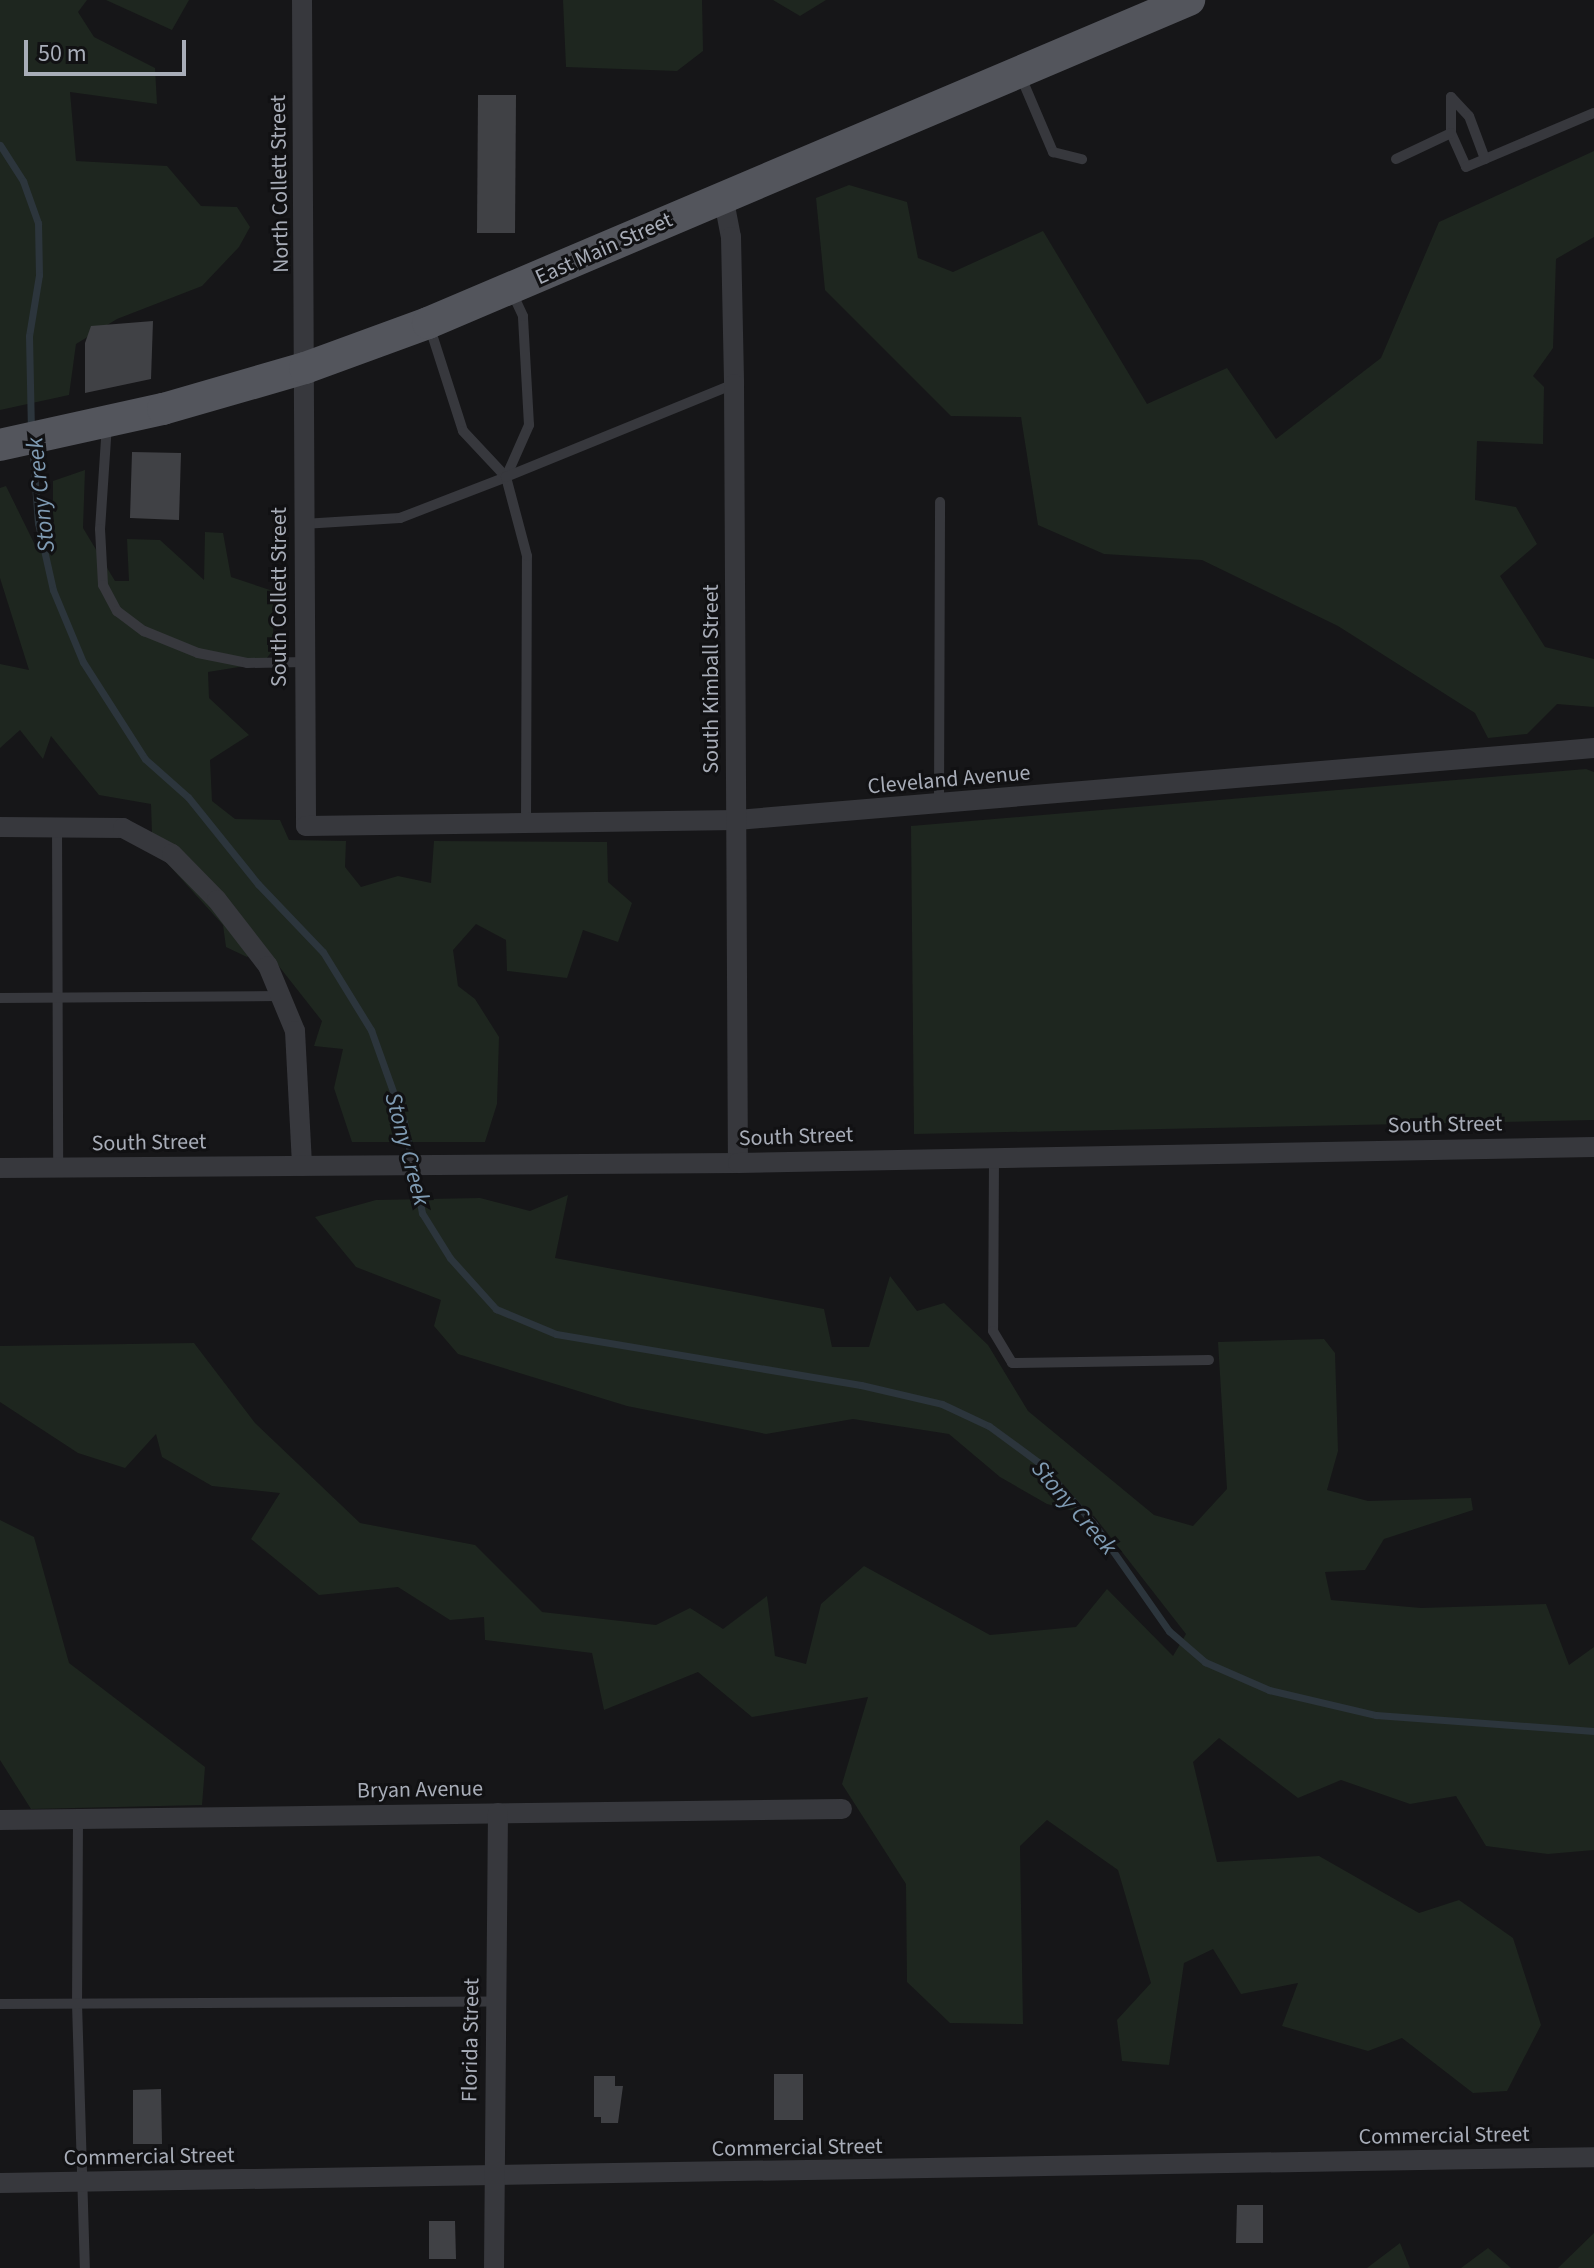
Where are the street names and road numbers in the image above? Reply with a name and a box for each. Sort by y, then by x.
street label: North Collett Street [265,95,295,273]
street label: East Main Street [531,207,677,291]
street label: South Collett Street [267,507,293,687]
street label: South Kimball Street [699,584,725,774]
street label: Cleveland Avenue [866,760,1032,800]
street label: South Street [1387,1111,1503,1139]
street label: South Street [738,1122,854,1152]
street label: South Street [91,1129,207,1157]
street label: Bryan Avenue [357,1776,483,1804]
street label: Florida Street [457,1978,485,2102]
street label: Commercial Street [1358,2121,1530,2151]
street label: Commercial Street [711,2133,883,2163]
street label: Commercial Street [63,2142,235,2172]

